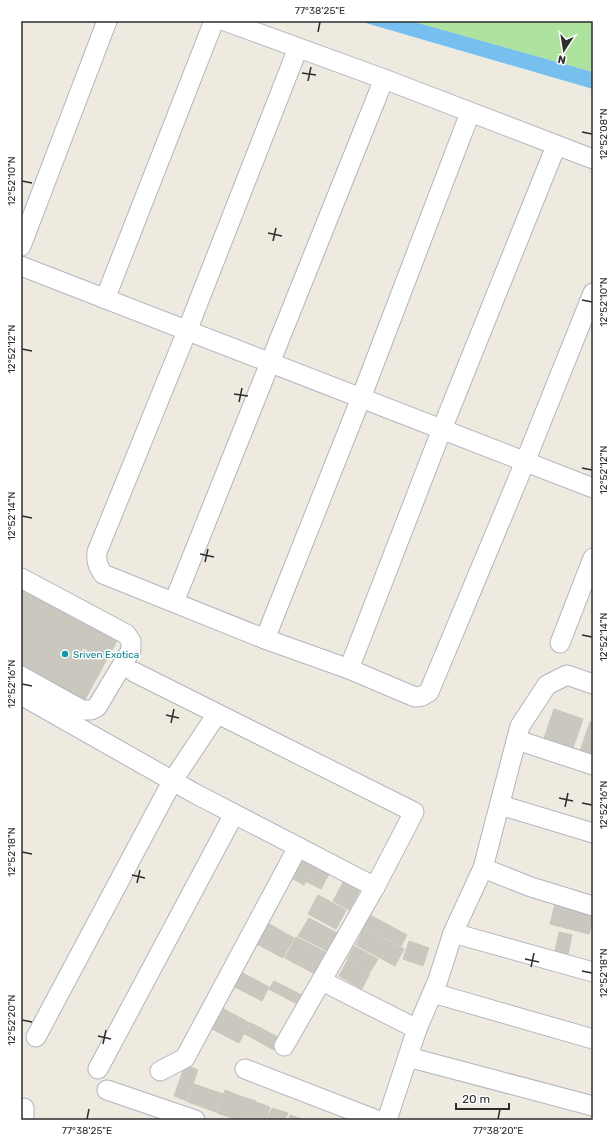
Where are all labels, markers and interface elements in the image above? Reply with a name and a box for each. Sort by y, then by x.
text: 77°38'25"E [295,5,345,17]
north arrow [544,30,584,70]
text: N [557,52,567,66]
text: 12°52'08"N [598,108,610,160]
text: 12°52'10"N [6,156,18,206]
text: 12°52'10"N [598,277,610,327]
text: 12°52'12"N [6,325,18,373]
text: 12°52'12"N [598,446,610,494]
text: 12°52'14"N [6,491,18,540]
text: 12°52'14"N [598,612,610,661]
marker: Sriven Exotica [60,649,70,659]
place label: Sriven Exotica [73,649,139,661]
text: 12°52'16"N [6,660,18,708]
text: 12°52'16"N [598,781,610,829]
text: 12°52'18"N [6,827,18,877]
text: 12°52'18"N [598,948,610,998]
text: 12°52'20"N [6,994,18,1045]
scale bar [456,1085,509,1111]
text: 20 m [462,1092,490,1106]
text: 77°38'25"E [62,1125,112,1137]
text: 77°38'20"E [473,1125,523,1137]

